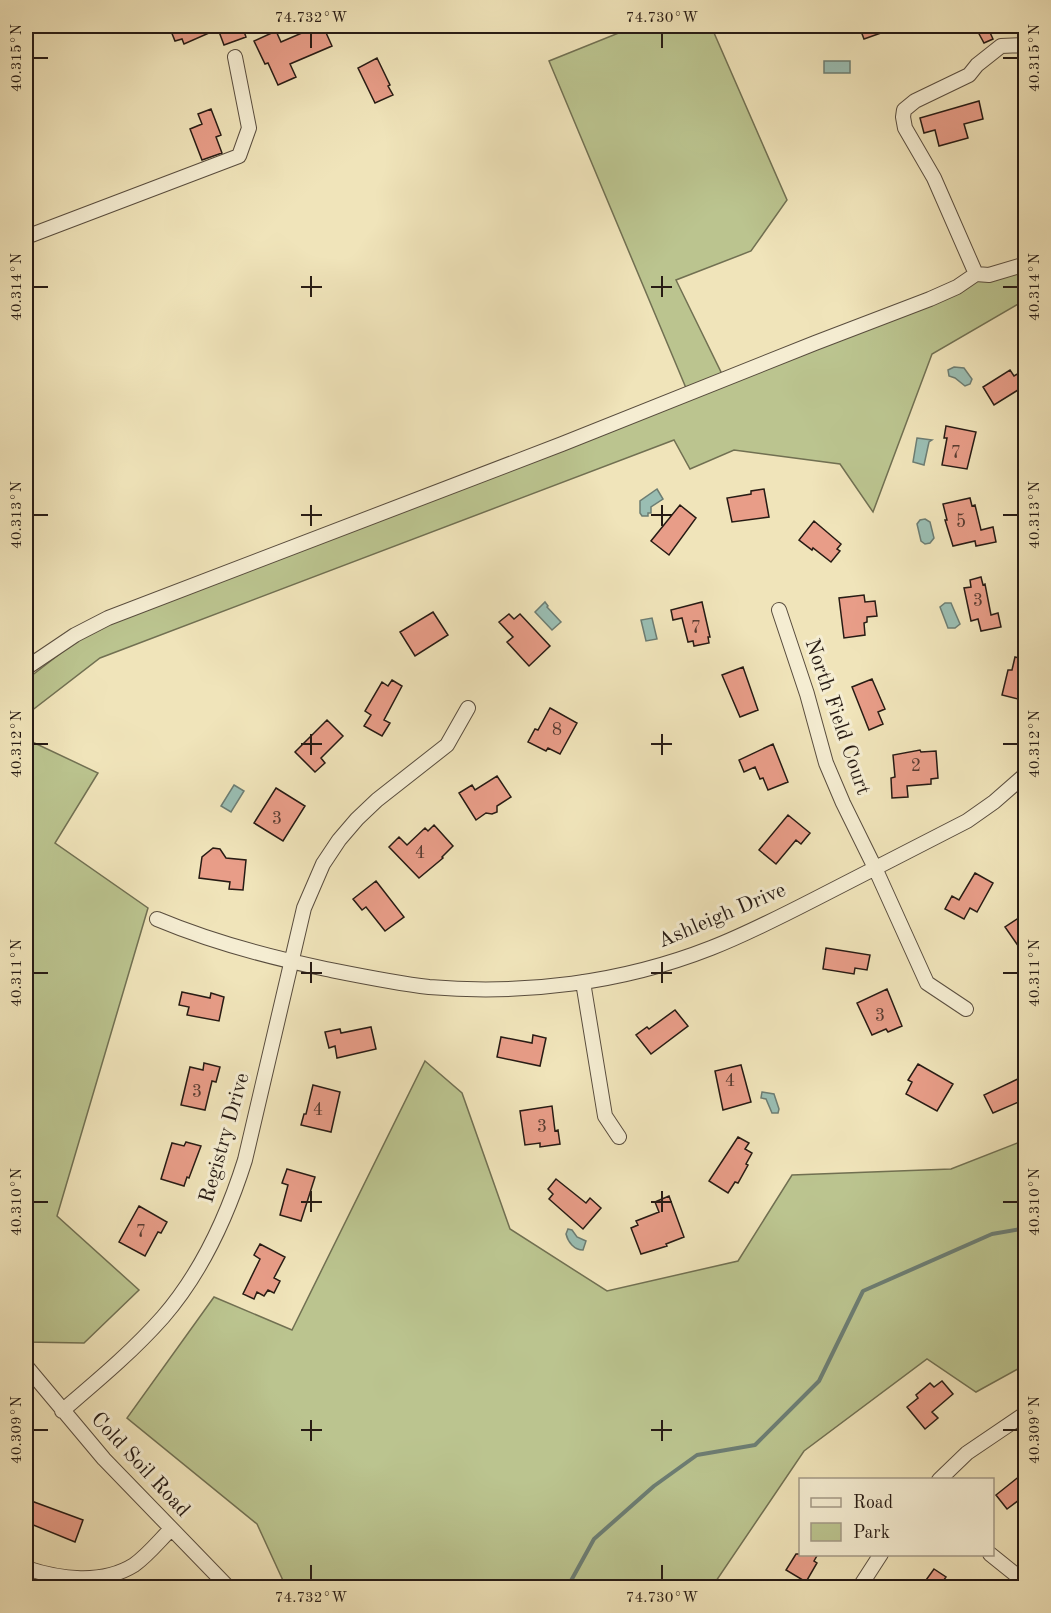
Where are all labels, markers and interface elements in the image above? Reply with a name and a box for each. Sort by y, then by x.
text: 74.732°W [275,11,347,26]
text: 74.730°W [626,11,698,26]
text: 40.315°N [10,24,25,92]
text: 40.315°N [1028,24,1043,92]
text: 40.314°N [10,253,25,321]
text: 40.314°N [1028,253,1043,321]
house number: 7 [951,444,961,462]
text: 40.313°N [10,481,25,549]
text: 40.313°N [1028,481,1043,549]
house number: 5 [956,513,966,531]
house number: 3 [973,592,983,610]
house number: 7 [691,619,701,637]
street label: North Field Court [800,636,874,798]
text: 40.312°N [10,710,25,778]
text: 40.312°N [1028,710,1043,778]
house number: 8 [552,721,562,739]
house number: 2 [911,757,921,775]
house number: 3 [272,810,282,828]
house number: 4 [415,844,425,862]
street label: Ashleigh Drive [655,880,789,952]
text: 40.311°N [10,939,25,1007]
text: 40.311°N [1028,939,1043,1007]
house number: 3 [875,1007,885,1025]
street label: Registry Drive [196,1071,254,1205]
house number: 4 [725,1072,735,1090]
house number: 3 [192,1083,202,1101]
house number: 4 [313,1101,323,1119]
house number: 3 [537,1118,547,1136]
text: 40.310°N [10,1168,25,1236]
text: 40.310°N [1028,1168,1043,1236]
house number: 7 [136,1223,146,1241]
text: 40.309°N [10,1396,25,1464]
text: 40.309°N [1028,1396,1043,1464]
street label: Cold Soil Road [86,1409,194,1521]
legend [799,1478,994,1556]
text: Road [853,1494,893,1512]
text: Park [853,1524,890,1542]
text: 74.732°W [275,1591,347,1606]
text: 74.730°W [626,1591,698,1606]

